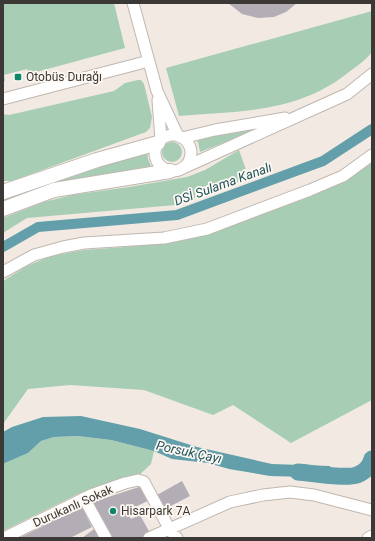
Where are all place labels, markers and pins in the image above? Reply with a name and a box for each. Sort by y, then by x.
place label: Otobüs Durağı [26,70,102,84]
marker: Otobüs Durağı [13,72,23,82]
place label: Hisarpark 7A [121,504,190,518]
marker: Hisarpark 7A [108,506,118,516]

